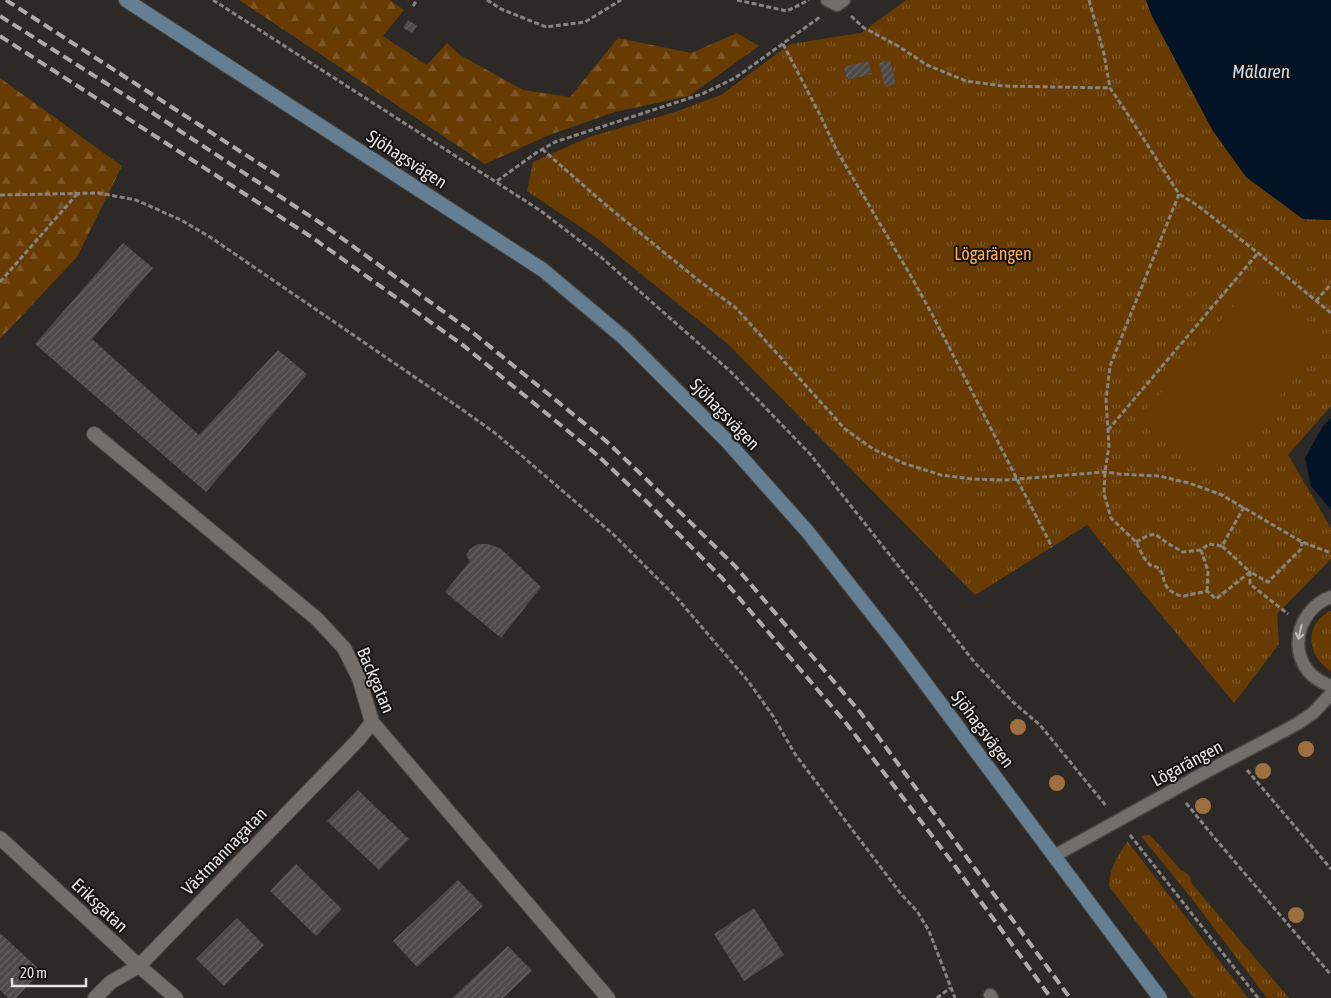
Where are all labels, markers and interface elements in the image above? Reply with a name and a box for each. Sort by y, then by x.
water label: Mälaren [1232,60,1290,82]
street label: Sjöhagsvägen [363,125,451,193]
park label: Lögarängen [954,243,1032,264]
street label: Sjöhagsvägen [686,374,764,454]
one-way arrow [1295,623,1304,639]
street label: Backgatan [353,644,399,716]
street label: Sjöhagsvägen [947,686,1019,772]
street label: Lögarängen [1148,736,1226,790]
street label: Västmannagatan [177,803,271,899]
street label: Eriksgatan [67,874,133,936]
scale bar [12,956,86,988]
text: 20 m [20,964,47,981]

